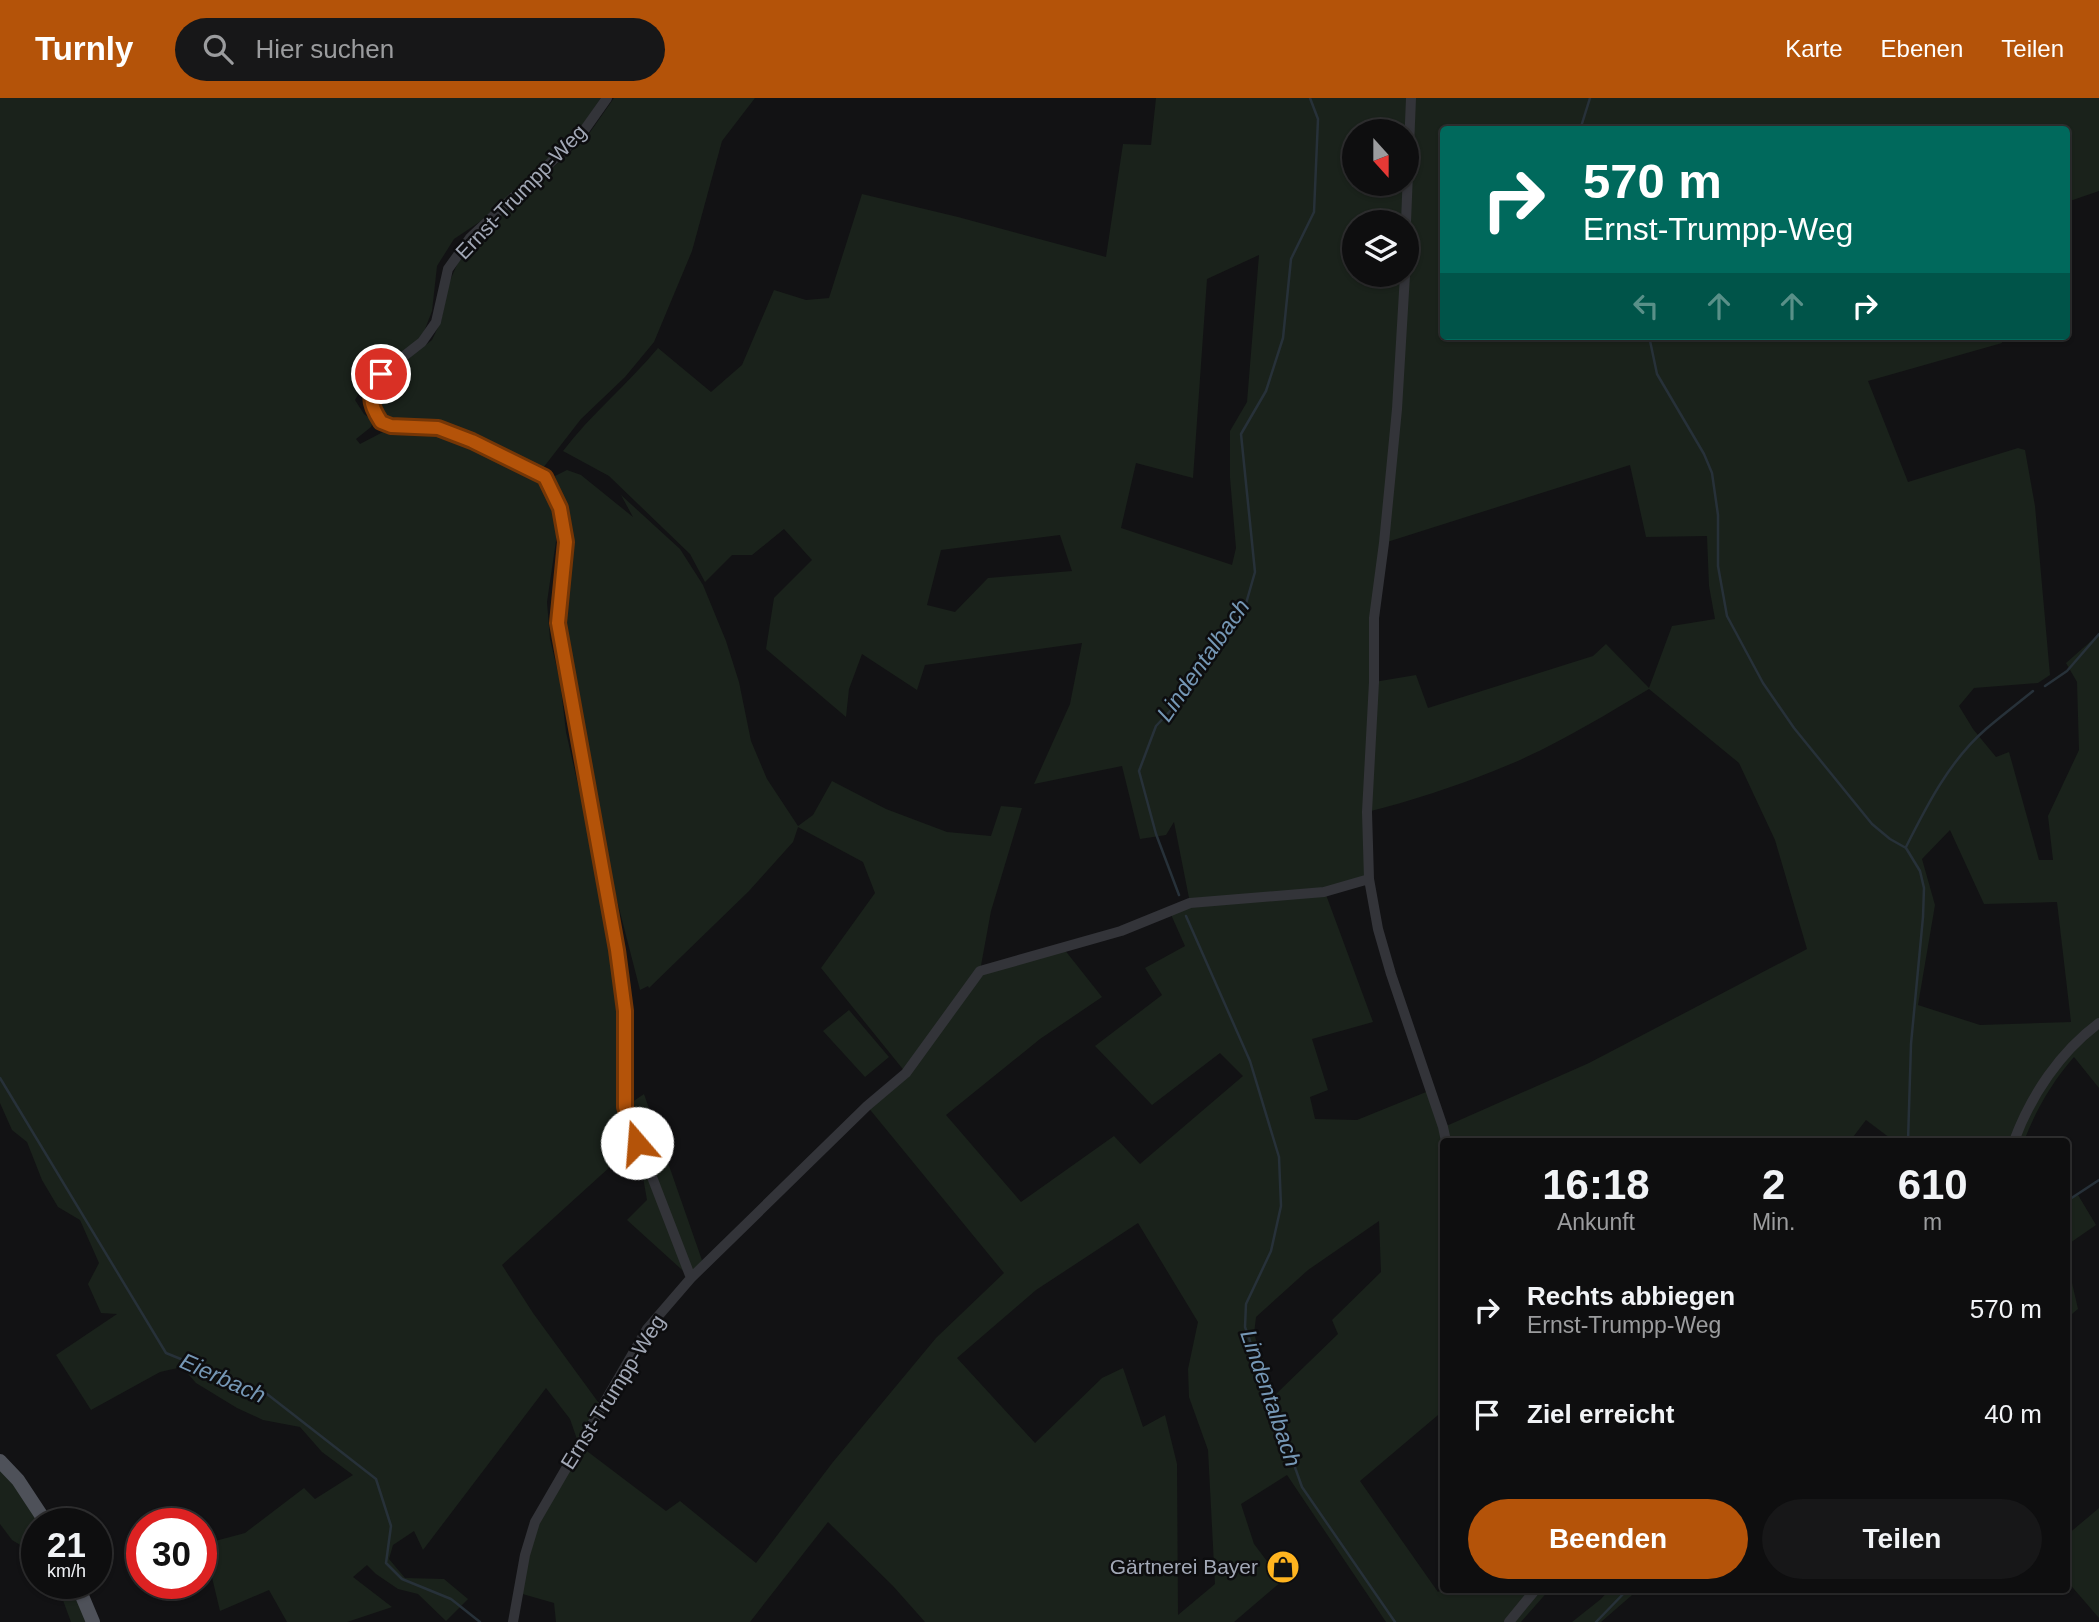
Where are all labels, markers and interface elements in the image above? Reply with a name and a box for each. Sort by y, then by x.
search box [175,18,665,81]
text: Turnly [35,30,133,67]
icon: search [199,30,237,68]
text: Hier suchen [255,34,394,64]
text: Karte [1785,35,1843,62]
text: Ebenen [1881,35,1963,62]
text: Teilen [2001,35,2064,62]
north arrow [1342,119,1419,196]
map controls [1342,119,1419,287]
street label: Ernst-Trumpp-Weg [451,120,591,263]
icon: right [1468,154,1559,245]
text: 570 m [1583,154,1722,208]
button: layers [1342,210,1419,287]
text: Ernst-Trumpp-Weg [1583,211,1853,247]
icon: left [1627,287,1665,325]
icon: ahead [1700,287,1738,325]
icon: ahead [1773,287,1811,325]
icon: right [1846,287,1884,325]
pin [351,344,411,404]
icon: arrive [362,355,400,393]
water label: Lindentalbach [1151,594,1255,726]
position arrow [600,1106,674,1180]
text: 16:18 [1542,1161,1650,1208]
text: 2 [1762,1161,1785,1208]
text: 610 [1898,1161,1968,1208]
text: Ankunft [1557,1209,1635,1235]
text: Min. [1752,1209,1795,1235]
text: m [1923,1209,1942,1235]
text: Rechts abbiegen [1527,1281,1735,1311]
icon: right [1468,1291,1506,1329]
text: 570 m [1970,1294,2042,1324]
street label: Ernst-Trumpp-Weg [556,1310,669,1473]
text: Ernst-Trumpp-Weg [1527,1312,1721,1338]
water label: Lindentalbach [1235,1326,1307,1470]
water label: Eierbach [176,1348,270,1408]
icon: arrive [1468,1396,1506,1434]
text: Ziel erreicht [1527,1399,1674,1429]
text: 40 m [1984,1399,2042,1429]
button: Beenden [1468,1499,1748,1579]
button: Teilen [1762,1499,2042,1579]
speed limit sign: 30 [126,1508,217,1599]
text: 21 [47,1525,86,1564]
shop icon: Gärtnerei Bayer [1264,1548,1302,1586]
place label: Gärtnerei Bayer [1110,1555,1258,1578]
text: km/h [47,1561,86,1581]

